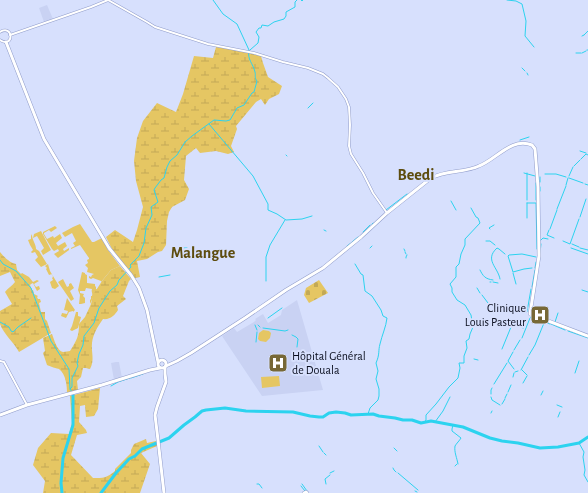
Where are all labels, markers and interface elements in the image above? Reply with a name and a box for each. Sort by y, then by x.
district label: Beedi [398,167,434,183]
district label: Malangue [171,245,236,261]
place label: Clinique Louis Pasteur [465,302,526,328]
hospital icon: Clinique Louis Pasteur [529,304,551,326]
place label: Hôpital Général de Douala [292,350,366,376]
hospital icon: Hôpital Général de Douala [267,352,289,374]

